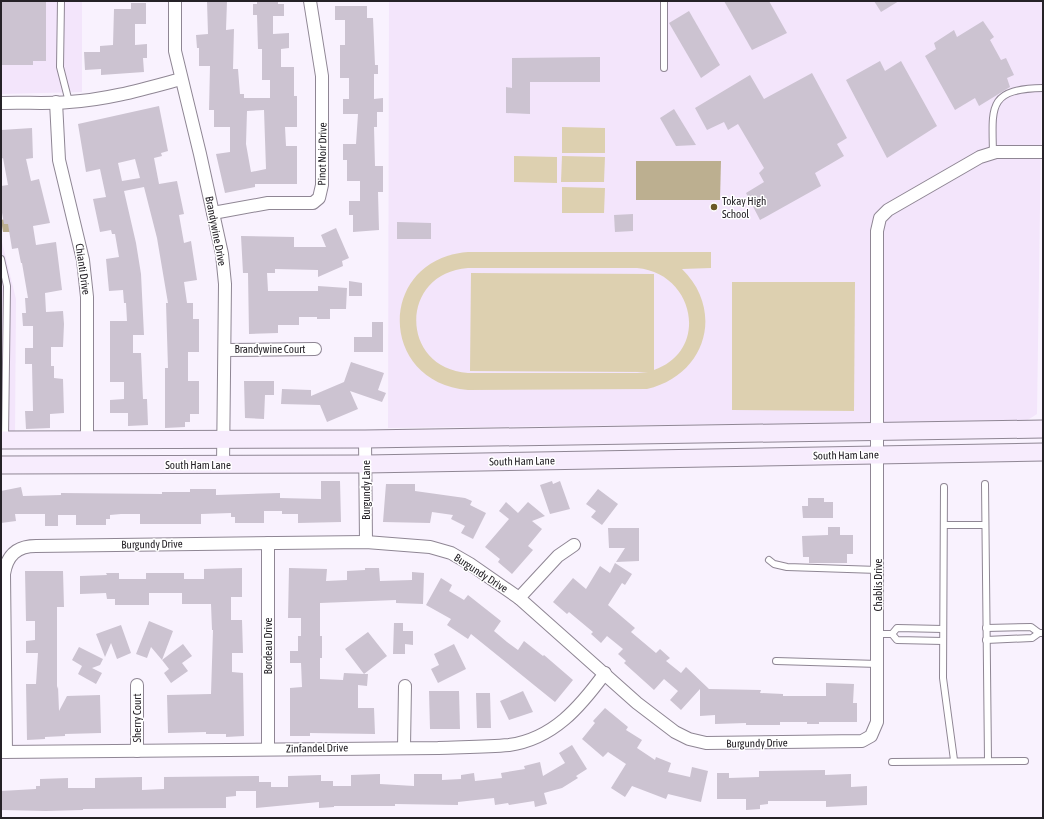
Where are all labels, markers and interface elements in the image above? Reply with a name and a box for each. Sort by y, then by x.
street label: Pinot Noir Drive [315,122,329,186]
street label: Brandywine Drive [203,195,229,267]
place label: Tokay High School [722,195,766,220]
marker: Tokay High School [709,202,719,212]
street label: Chianti Drive [73,243,93,295]
street label: Brandywine Court [234,343,306,355]
street label: South Ham Lane [813,448,879,462]
street label: South Ham Lane [489,454,555,468]
street label: South Ham Lane [165,459,231,471]
street label: Burgundy Lane [360,460,372,520]
street label: Burgundy Drive [121,537,183,551]
street label: Burgundy Drive [452,551,510,595]
street label: Chablis Drive [872,559,884,611]
street label: Bordeau Drive [262,617,274,675]
street label: Sherry Court [131,693,143,743]
street label: Burgundy Drive [726,736,788,750]
street label: Zinfandel Drive [286,741,348,755]

